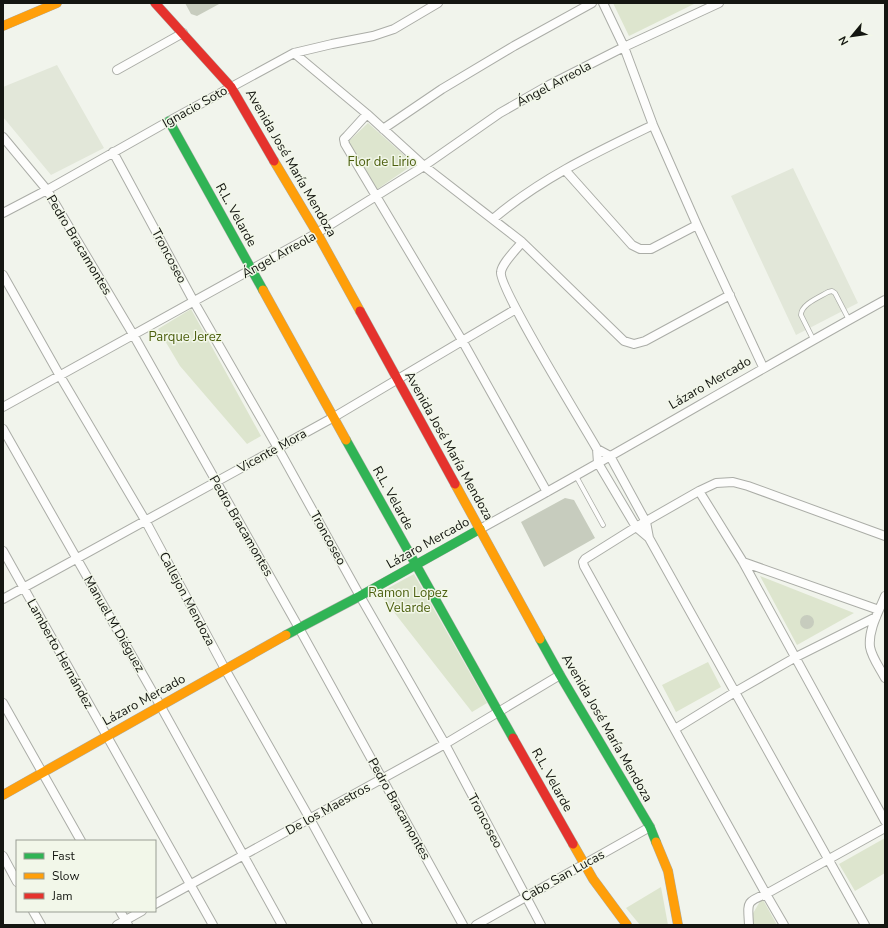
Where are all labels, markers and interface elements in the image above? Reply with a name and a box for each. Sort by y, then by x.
north arrow [832,16,872,56]
text: N [835,33,852,48]
street label: Ángel Arreola [513,56,595,111]
street label: Ignacio Soto [159,82,231,132]
street label: Avenida José María Mendoza [241,86,341,240]
park label: Flor de Lirio [348,153,416,171]
street label: R.L. Velarde [211,180,261,250]
street label: Pedro Bracamontes [42,191,116,299]
street label: Troncoseo [147,225,191,287]
street label: Ángel Arreola [238,226,319,283]
park label: Parque Jerez [148,328,222,346]
street label: Lázaro Mercado [666,352,754,414]
street label: Avenida José María Mendoza [400,368,498,524]
street label: Vicente Mora [233,425,310,478]
street label: R.L. Velarde [368,463,418,533]
street label: Pedro Bracamontes [205,472,277,580]
street label: Troncoseo [306,508,350,568]
street label: Lázaro Mercado [383,513,473,573]
street label: Callejon Mendoza [155,549,219,649]
street label: Manuel M Diéguez [79,572,149,676]
park label: Ramon Lopez Velarde [368,584,448,617]
street label: Lamberto Hernández [22,596,98,712]
street label: Avenida José María Mendoza [557,651,657,805]
street label: Lázaro Mercado [99,670,189,730]
street label: R.L. Velarde [527,745,577,815]
street label: Pedro Bracamontes [363,755,435,863]
street label: De los Maestros [282,778,374,840]
street label: Troncoseo [463,790,507,852]
legend [16,840,156,912]
street label: Cabo San Lucas [518,846,608,906]
text: Fast [52,848,75,864]
text: Slow [52,868,80,884]
text: Jam [51,888,73,904]

